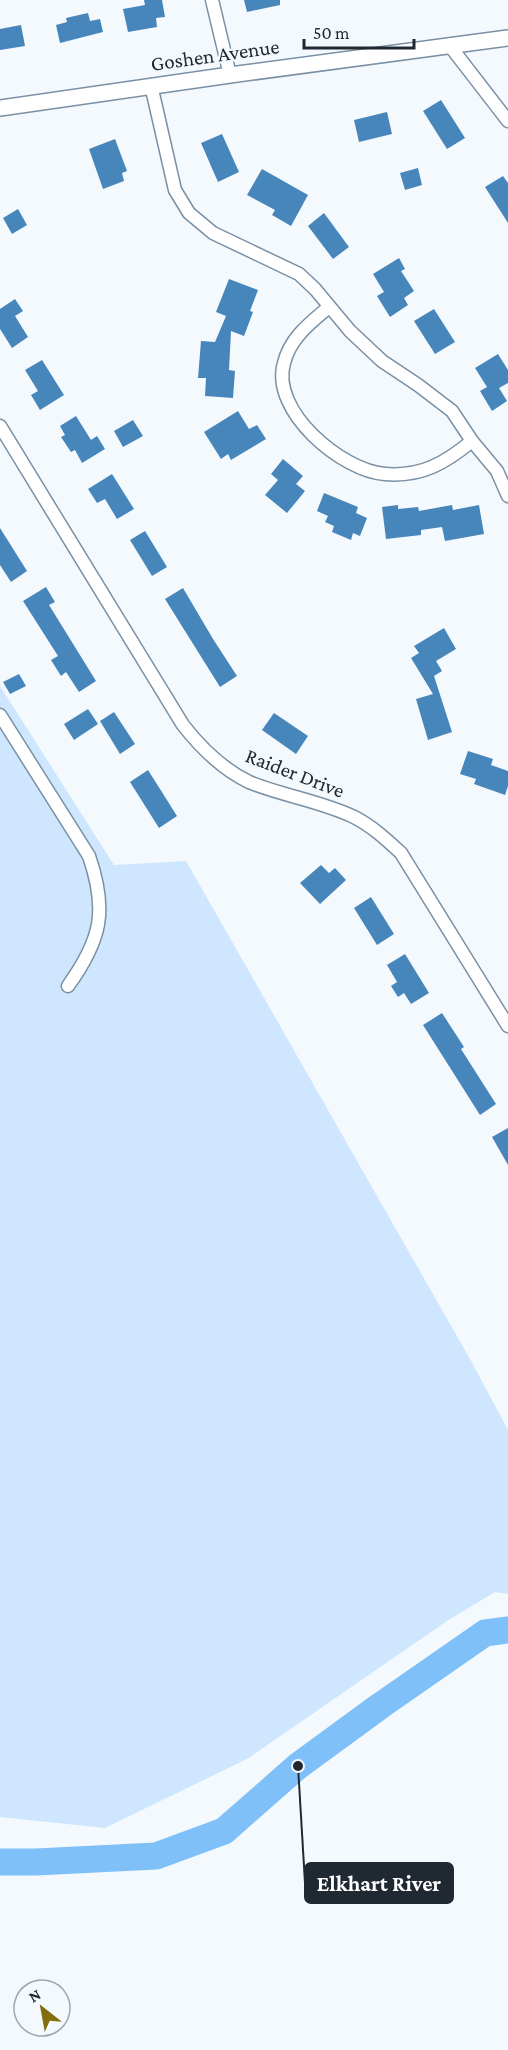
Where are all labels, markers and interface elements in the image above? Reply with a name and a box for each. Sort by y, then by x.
scale bar [304,12,414,50]
text: 50 m [313,23,350,43]
street label: Goshen Avenue [149,34,281,76]
street label: Raider Drive [242,743,348,803]
callout: Elkhart River [305,1863,453,1903]
text: Elkhart River [317,1871,441,1896]
north arrow [12,1978,72,2038]
text: N [25,1985,44,2006]

